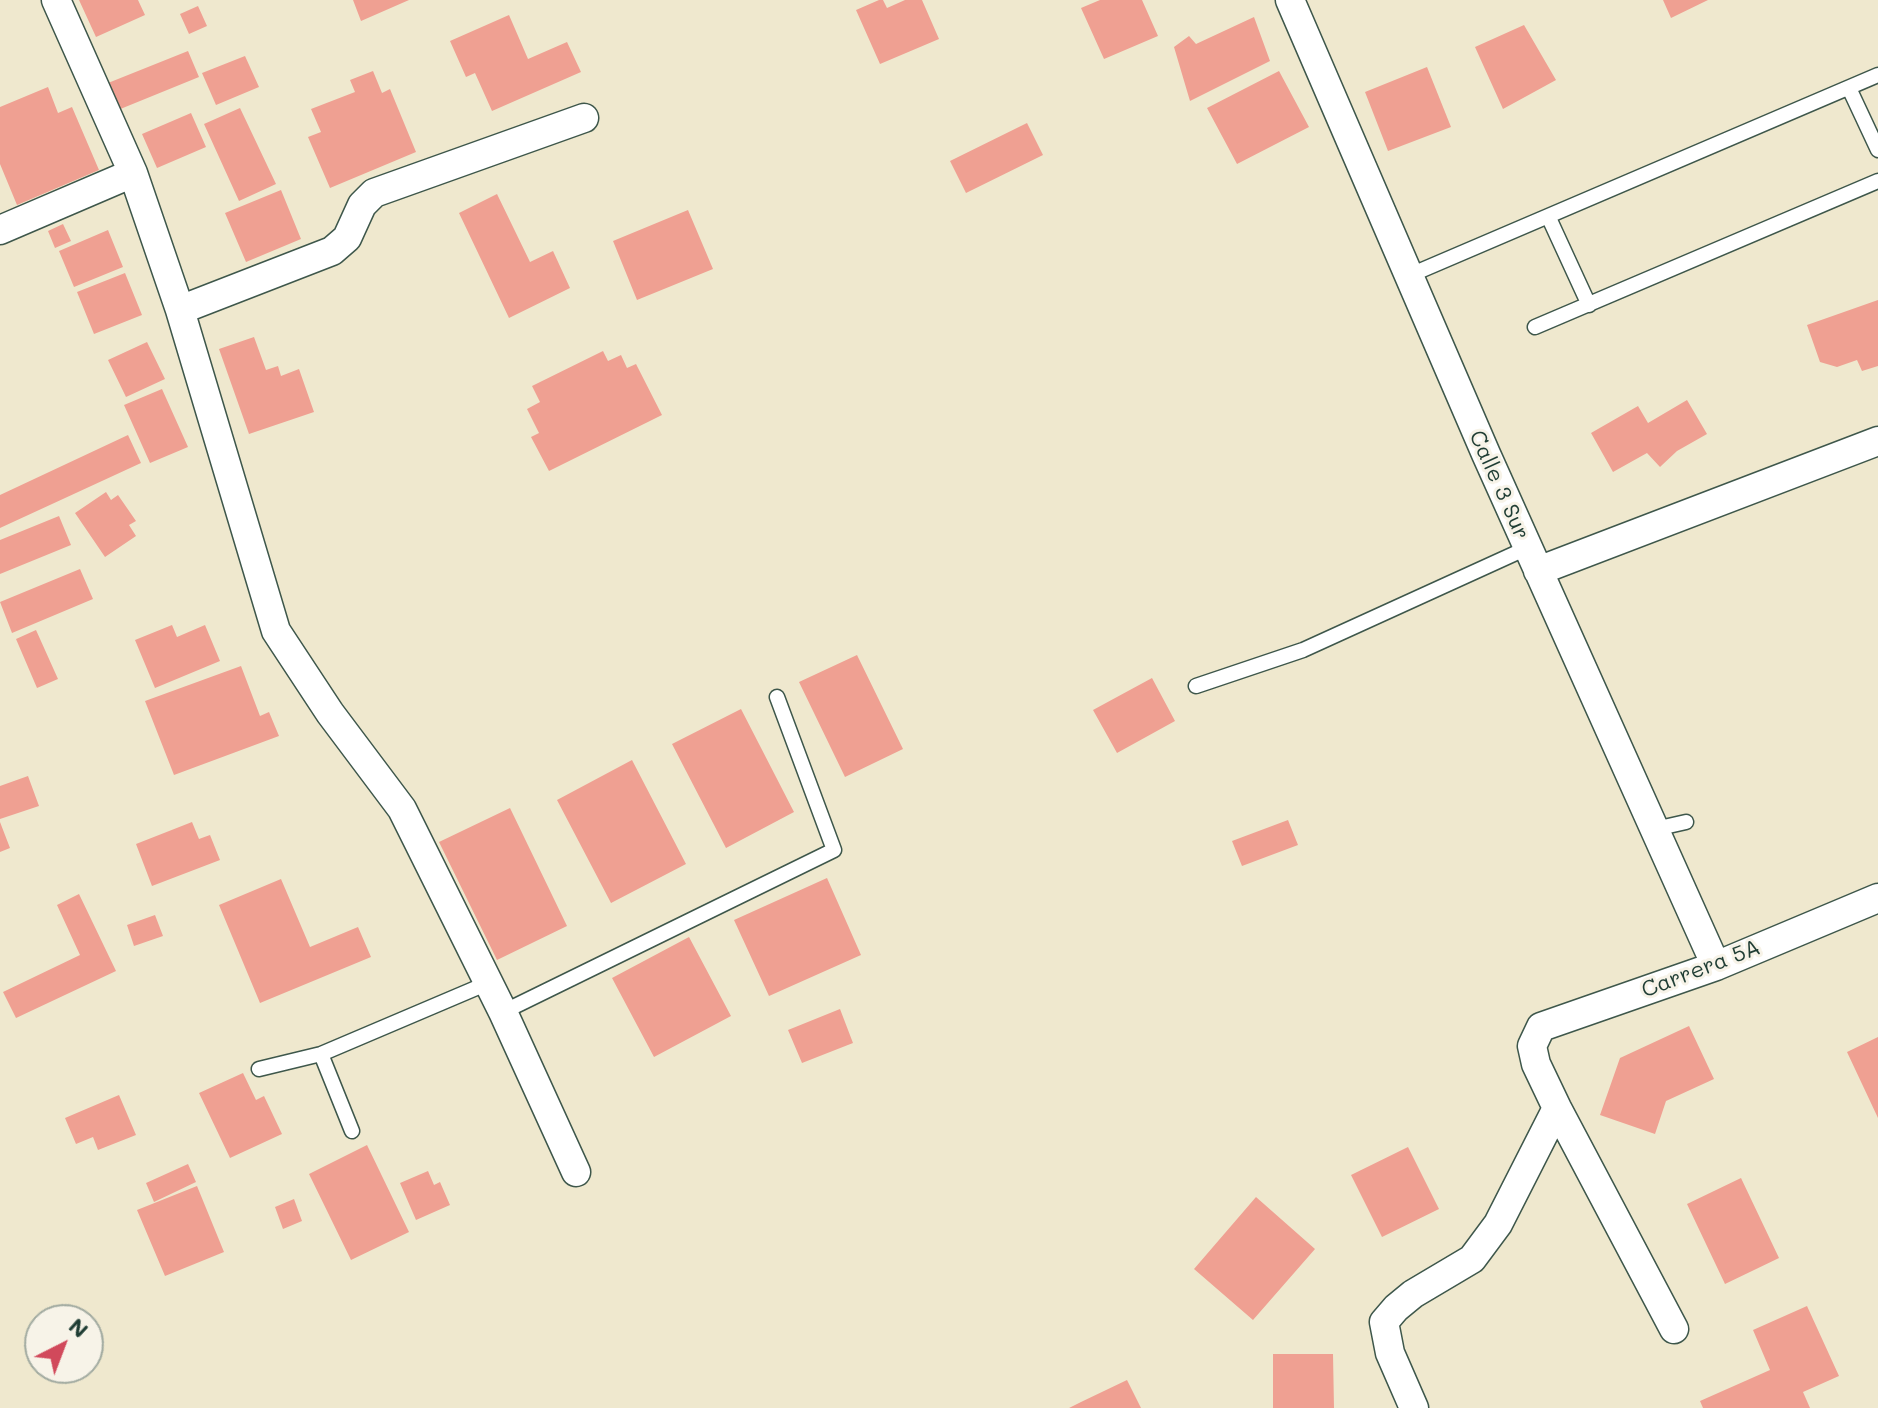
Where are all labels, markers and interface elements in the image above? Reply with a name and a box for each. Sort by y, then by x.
street label: Calle 3 Sur [1463,426,1535,544]
street label: Carrera 5A [1638,934,1764,1004]
north arrow [24,1304,104,1384]
text: N [63,1311,95,1344]

